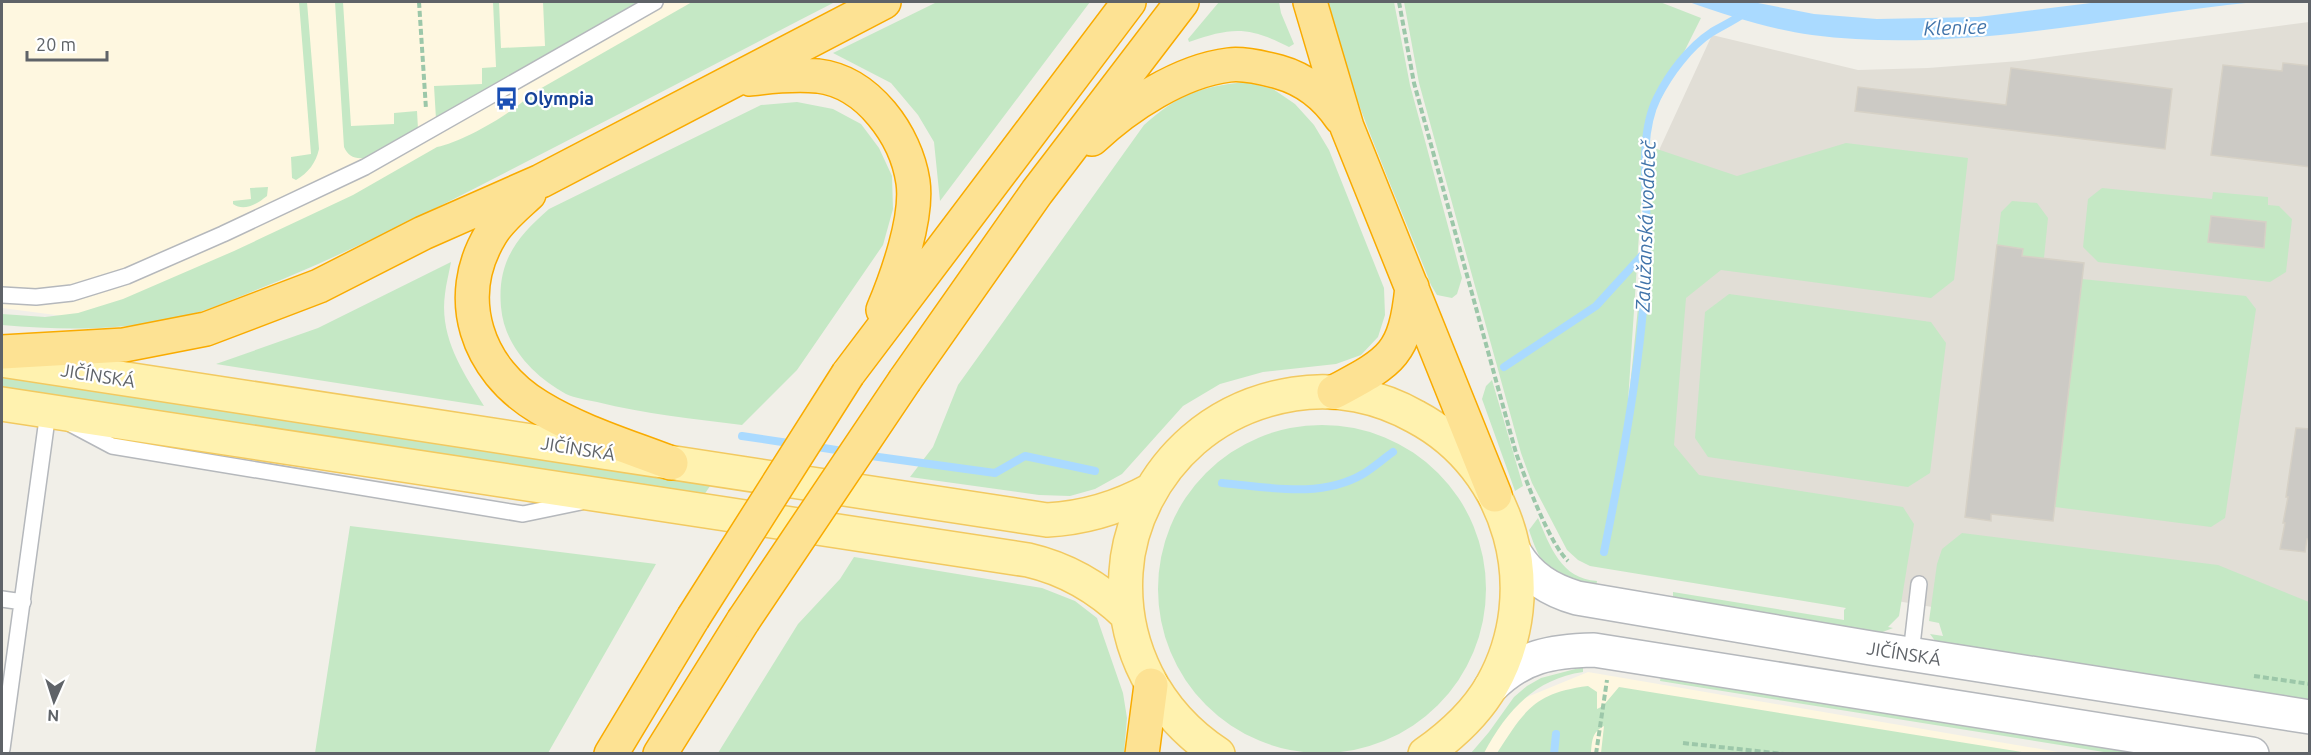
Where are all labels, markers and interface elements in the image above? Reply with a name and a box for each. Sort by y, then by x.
water label: Klenice [1923,14,1987,40]
scale bar [27,24,106,62]
text: 20 m [36,34,76,54]
bus stop icon: Olympia [493,85,519,111]
place label: Olympia [524,88,594,108]
water label: Zalužanská vodoteč [1630,138,1660,313]
street label: JIČÍNSKÁ [60,358,137,391]
street label: JIČÍNSKÁ [540,431,617,464]
street label: JIČÍNSKÁ [1866,636,1943,669]
north arrow [24,671,84,731]
text: N [47,707,60,725]

